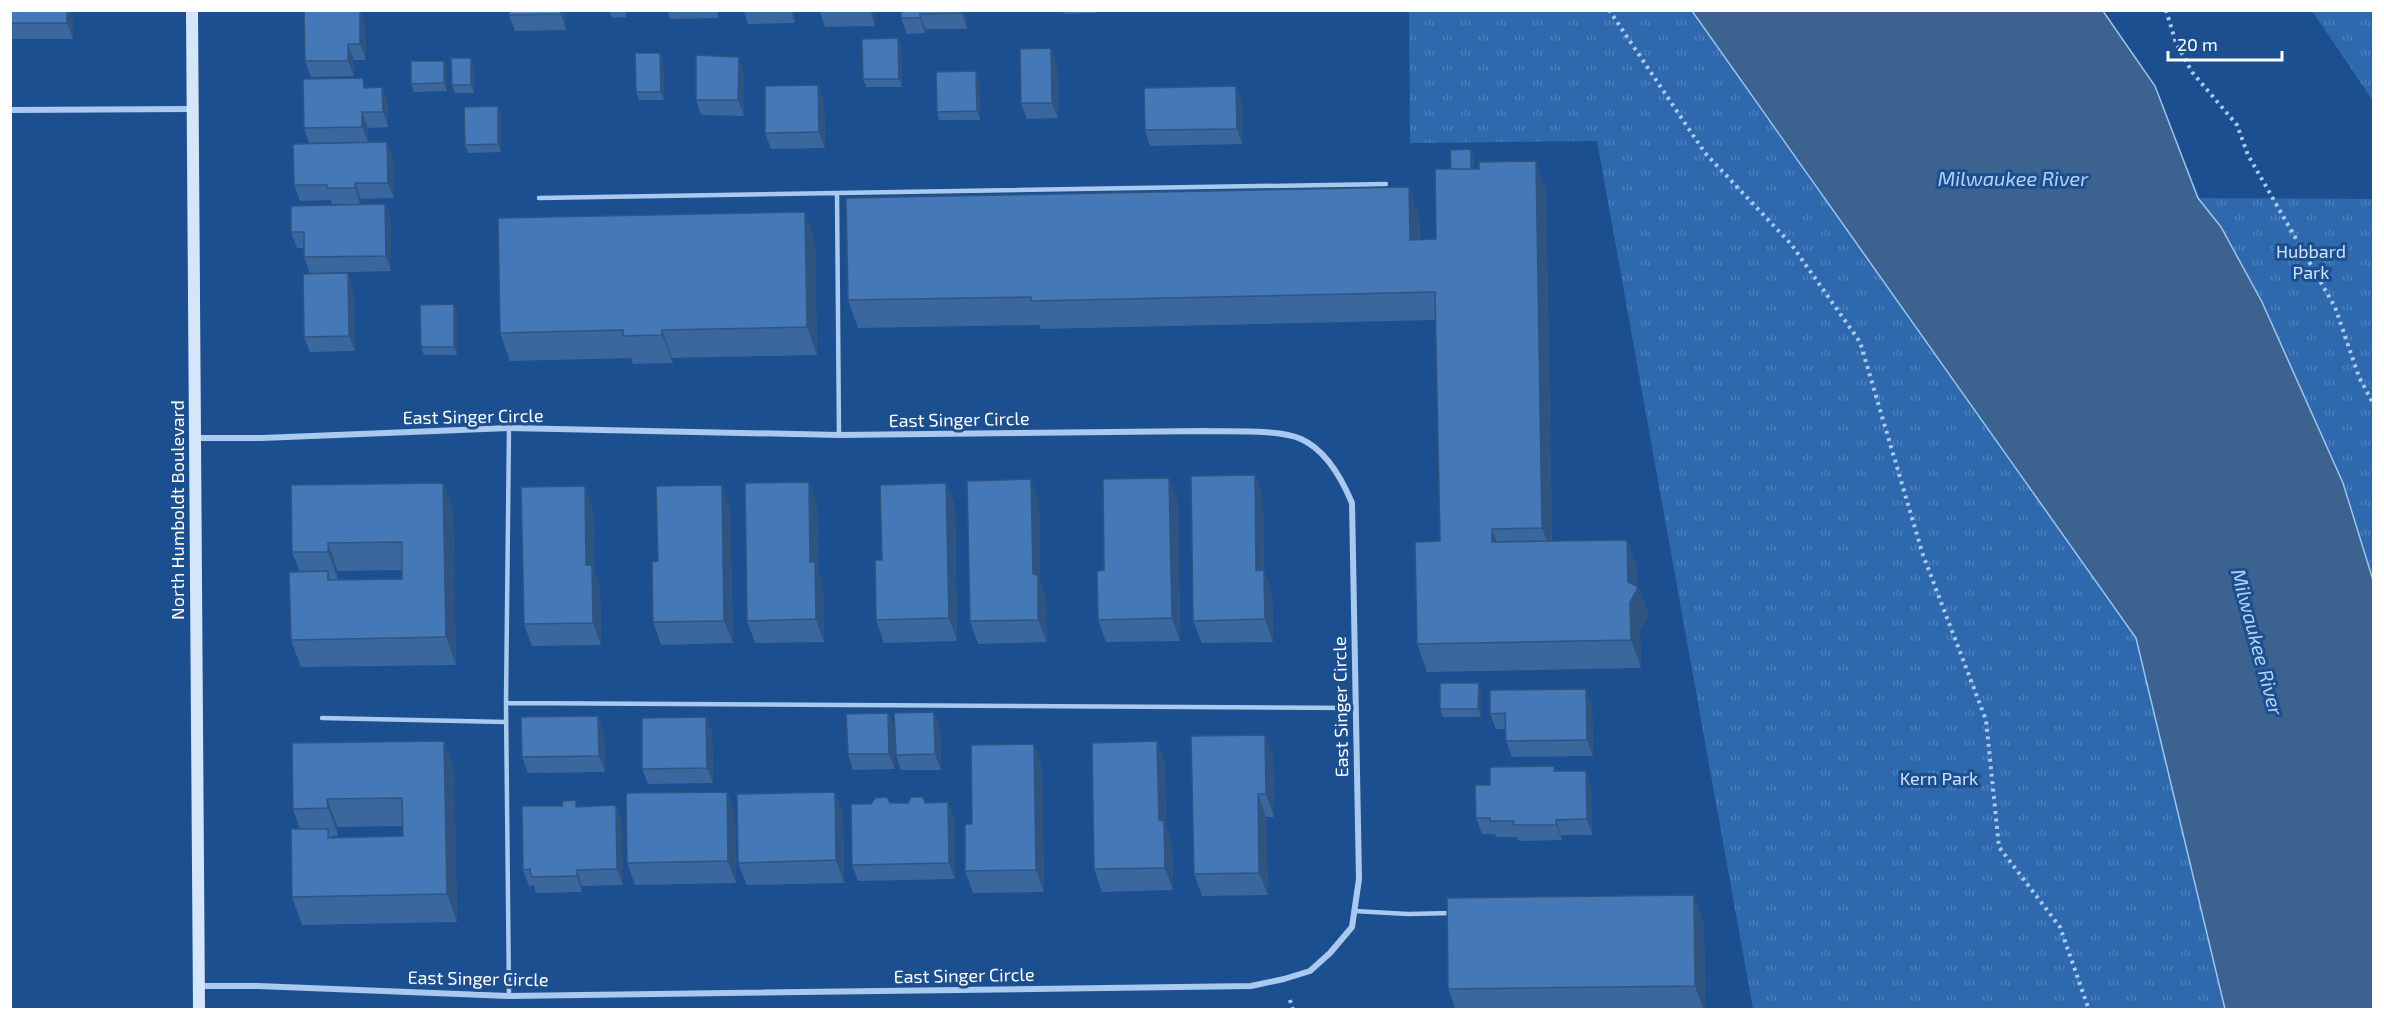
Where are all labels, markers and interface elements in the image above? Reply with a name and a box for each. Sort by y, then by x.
scale bar [2168,24,2282,62]
text: 20 m [2177,33,2218,55]
water label: Milwaukee River [1938,166,2089,190]
park label: Hubbard Park [2276,240,2346,283]
street label: North Humboldt Boulevard [166,400,188,620]
street label: East Singer Circle [402,404,544,428]
street label: East Singer Circle [888,407,1030,431]
water label: Milwaukee River [2227,566,2289,719]
street label: East Singer Circle [1328,636,1352,778]
park label: Kern Park [1900,767,1978,789]
street label: East Singer Circle [893,963,1035,987]
street label: East Singer Circle [407,966,549,990]

